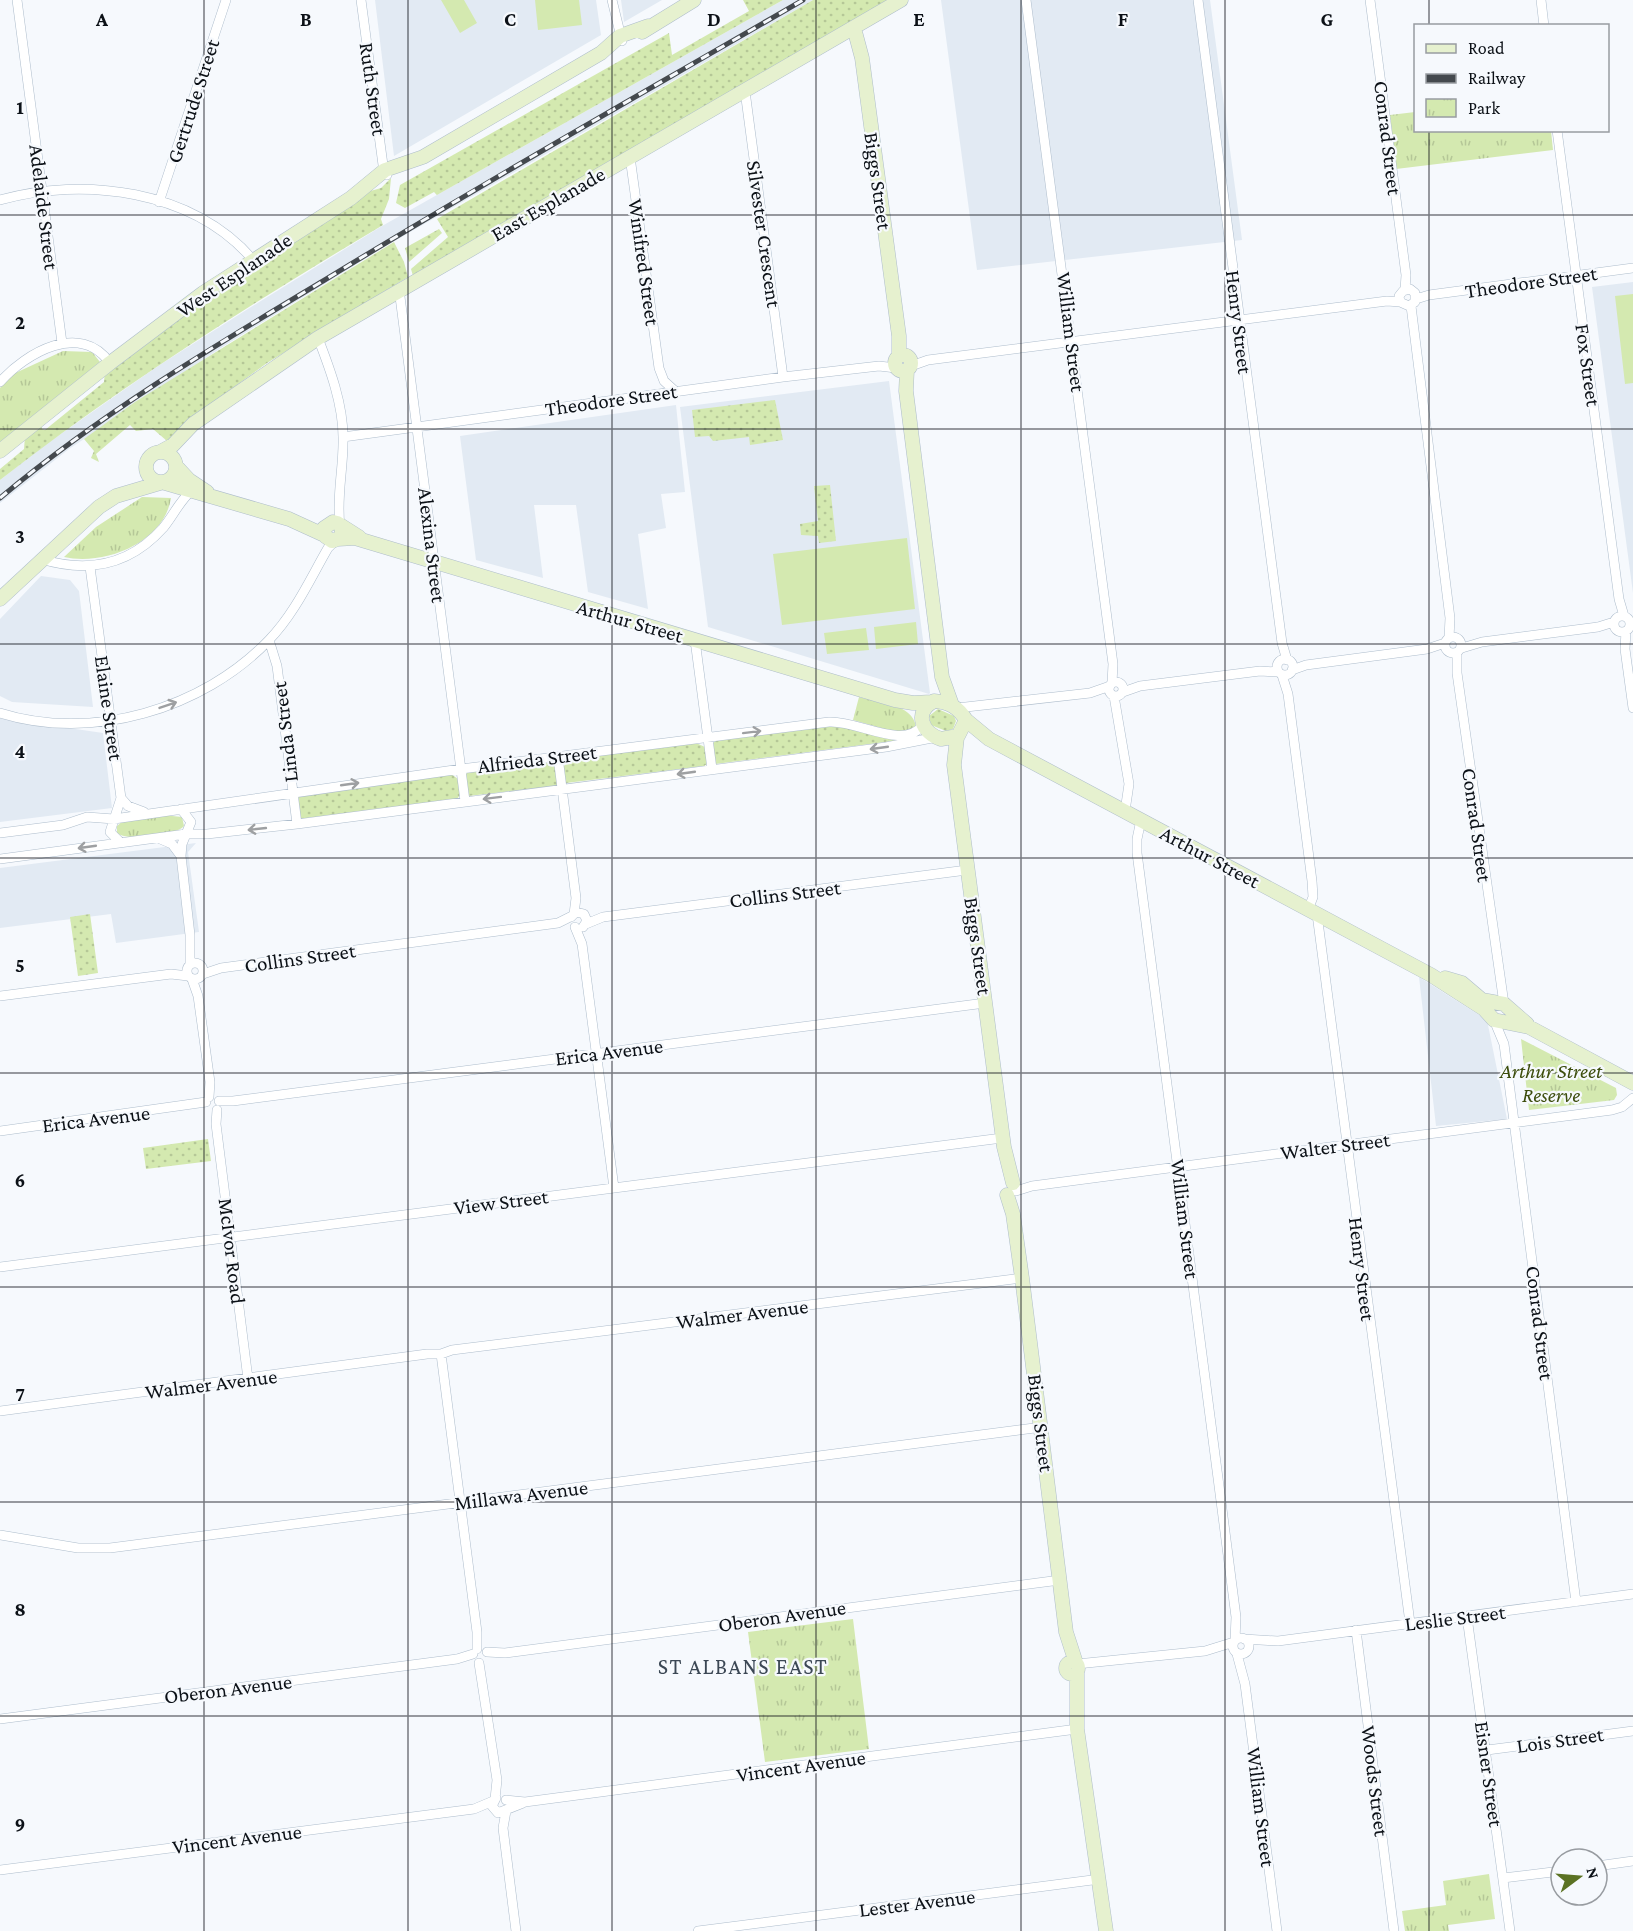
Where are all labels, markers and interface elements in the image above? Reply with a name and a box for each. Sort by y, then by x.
text: A [95,8,109,30]
text: B [300,8,312,30]
text: C [504,8,516,30]
text: D [707,8,721,30]
text: E [913,8,925,30]
text: F [1118,8,1129,30]
text: G [1321,8,1334,30]
legend [1414,24,1609,132]
street label: Gertrude Street [162,35,225,166]
text: Road [1468,38,1505,58]
street label: Ruth Street [355,41,392,138]
text: Railway [1468,68,1526,88]
street label: Conrad Street [1369,79,1407,198]
text: 1 [16,96,24,118]
text: Park [1468,98,1500,118]
street label: Biggs Street [859,131,897,233]
street label: Adelaide Street [24,143,64,272]
street label: Silvester Crescent [742,159,786,310]
street label: East Esplanade [487,162,609,246]
street label: Winifred Street [623,197,665,328]
street label: West Esplanade [172,228,296,322]
street label: Theodore Street [1463,261,1600,303]
street label: Henry Street [1221,269,1257,376]
street label: William Street [1052,271,1090,394]
text: 2 [15,311,25,333]
street label: Fox Street [1570,322,1606,409]
street label: Theodore Street [543,379,680,421]
street label: Alexina Street [413,486,451,605]
text: 3 [15,525,25,547]
street label: Arthur Street [574,594,687,648]
street label: Elaine Street [90,654,128,763]
street label: Linda Street [267,679,303,784]
one-way arrow [158,698,177,709]
one-way arrow [741,726,761,737]
text: 4 [15,740,26,762]
street label: Alfrieda Street [476,740,599,778]
one-way arrow [870,742,889,753]
street label: Conrad Street [1457,766,1497,885]
one-way arrow [676,767,696,778]
one-way arrow [340,779,359,790]
one-way arrow [483,793,503,804]
street label: Arthur Street [1156,821,1265,894]
one-way arrow [248,823,268,834]
one-way arrow [77,842,97,853]
street label: Collins Street [728,875,843,913]
street label: Biggs Street [959,896,997,998]
street label: Collins Street [243,938,358,978]
text: 5 [15,954,25,976]
street label: Erica Avenue [554,1033,664,1071]
park label: Arthur Street Reserve [1499,1059,1603,1107]
street label: Erica Avenue [41,1100,151,1138]
street label: Walter Street [1279,1127,1392,1165]
street label: William Street [1166,1158,1204,1281]
text: 6 [15,1169,25,1191]
street label: View Street [452,1184,551,1220]
street label: McIvor Road [214,1197,250,1305]
street label: Henry Street [1344,1216,1380,1323]
street label: Conrad Street [1521,1264,1559,1383]
street label: Walmer Avenue [675,1294,809,1334]
street label: Walmer Avenue [144,1364,278,1404]
street label: Biggs Street [1023,1373,1059,1474]
text: 7 [15,1383,25,1405]
street label: Millawa Avenue [453,1475,589,1515]
street label: Oberon Avenue [717,1595,847,1637]
text: 8 [14,1598,26,1620]
street label: Leslie Street [1403,1600,1508,1636]
district label: ST ALBANS EAST [658,1654,828,1679]
street label: Oberon Avenue [163,1669,293,1709]
street label: Eisner Street [1470,1720,1508,1829]
street label: Lois Street [1515,1722,1606,1758]
street label: Woods Street [1356,1724,1394,1839]
street label: Vincent Avenue [735,1745,867,1787]
street label: William Street [1242,1746,1280,1869]
text: 9 [15,1813,25,1835]
street label: Vincent Avenue [171,1819,303,1859]
north arrow [1549,1847,1609,1907]
text: N [1583,1865,1603,1881]
street label: Lester Avenue [857,1884,977,1922]

